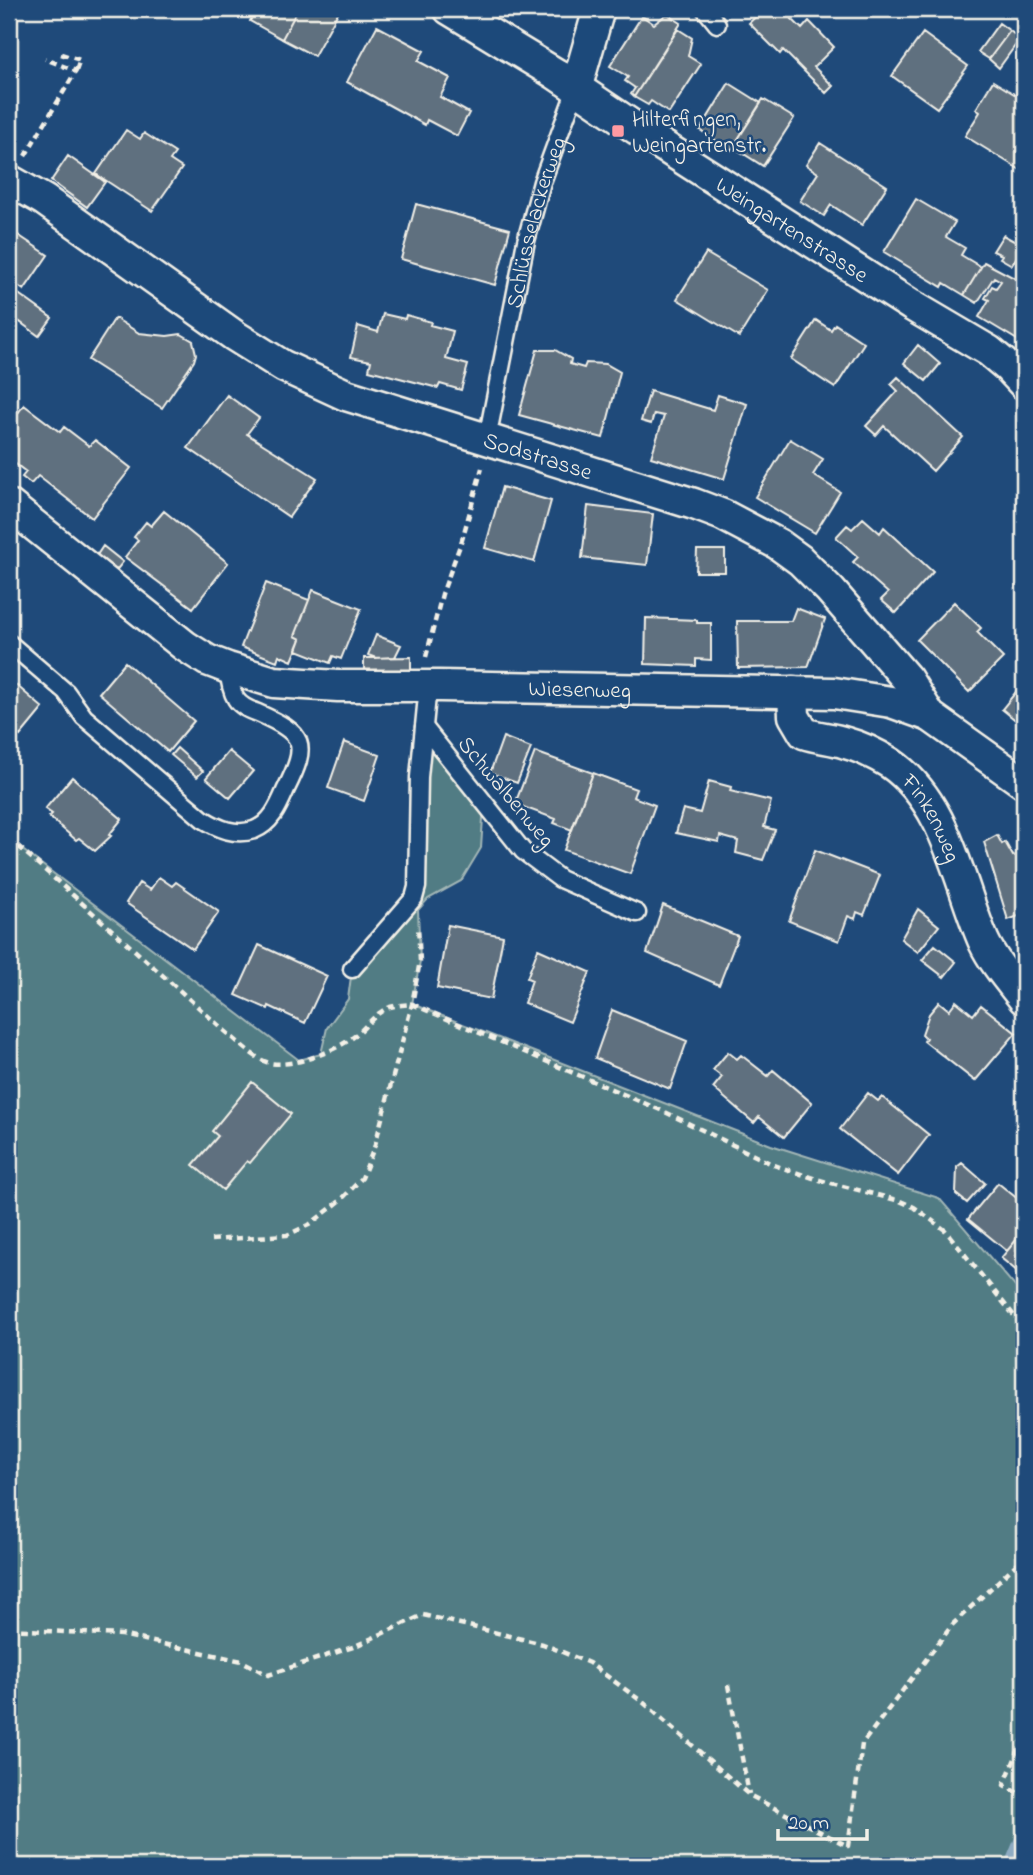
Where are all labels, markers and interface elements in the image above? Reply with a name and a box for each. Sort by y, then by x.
place label: Hilterfingen, Weingartenstr. [632,104,766,164]
marker: Hilterfingen, Weingartenstr. [610,123,626,139]
street label: Schlüsselackerweg [499,133,577,311]
street label: Weingartenstrasse [708,170,875,293]
street label: Sodstrasse [479,425,597,490]
street label: Wiesenweg [528,674,631,709]
street label: Schwalbenweg [448,730,562,856]
street label: Finkenweg [892,766,968,868]
scale bar [778,1798,867,1842]
text: 20 m [788,1809,829,1839]

